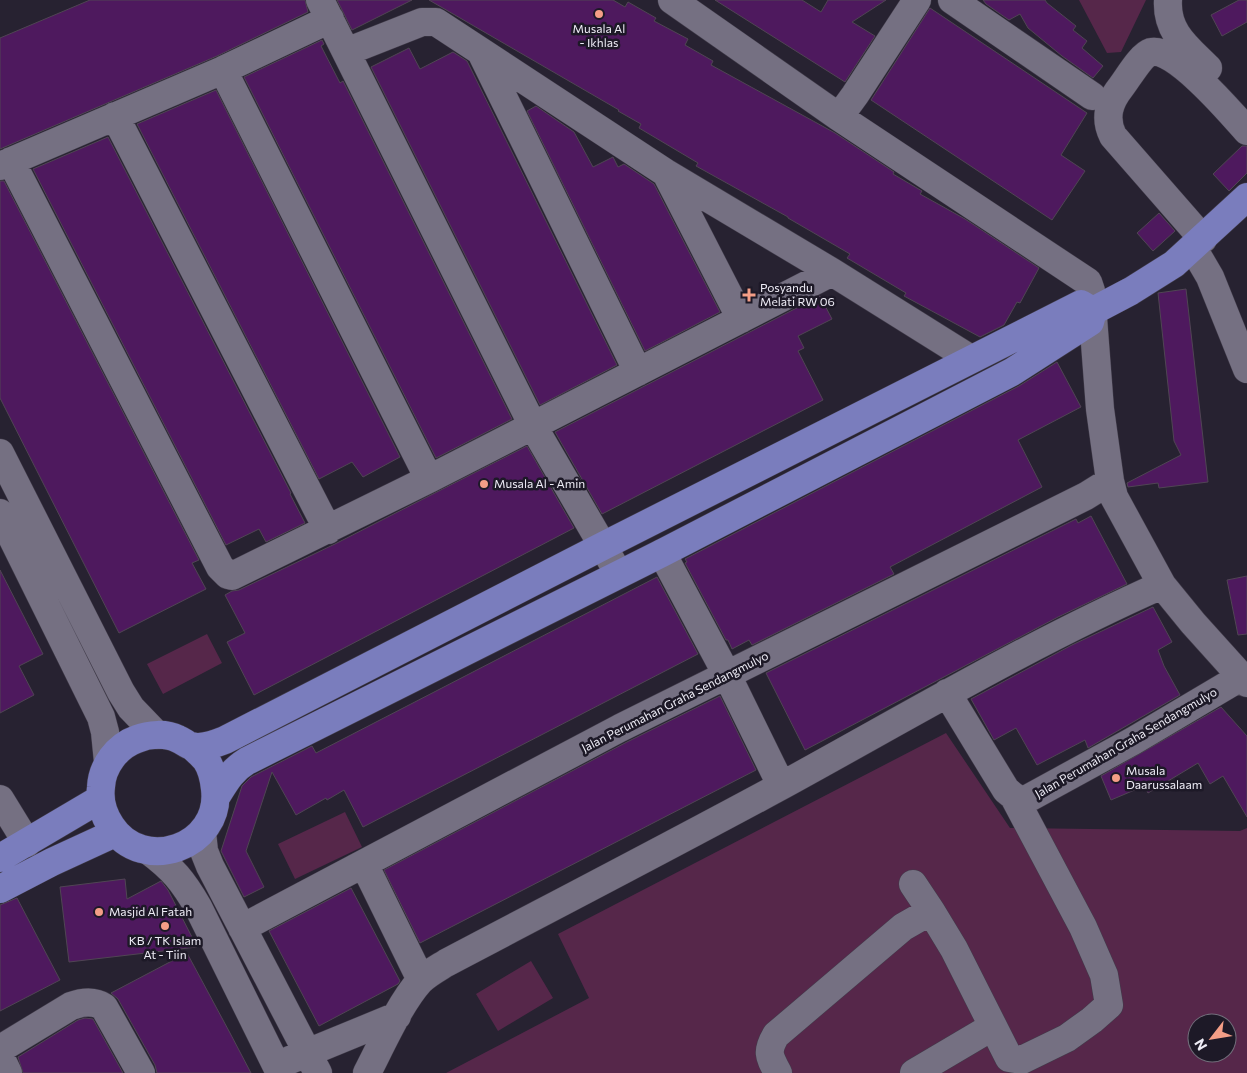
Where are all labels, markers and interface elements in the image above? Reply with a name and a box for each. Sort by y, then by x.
marker: Musala Al - Ikhlas [593,8,605,20]
place label: Musala Al - Ikhlas [573,21,625,49]
place label: Posyandu Melati RW 06 [760,280,835,308]
marker: Posyandu Melati RW 06 [742,288,756,302]
place label: Musala Al - Amin [494,476,585,490]
marker: Musala Al - Amin [478,478,490,490]
street label: Jalan Perumahan Graha Sendangmulyo [579,648,771,755]
street label: Jalan Perumahan Graha Sendangmulyo [1032,684,1220,801]
place label: Musala Daarussalaam [1126,763,1202,791]
marker: Musala Daarussalaam [1110,772,1122,784]
place label: Masjid Al Fatah [109,904,192,918]
marker: Masjid Al Fatah [93,906,105,918]
marker: KB / TK Islam At - Tiin [159,920,171,932]
place label: KB / TK Islam At - Tiin [129,933,201,961]
north arrow [1187,1013,1237,1063]
text: N [1190,1036,1210,1054]

